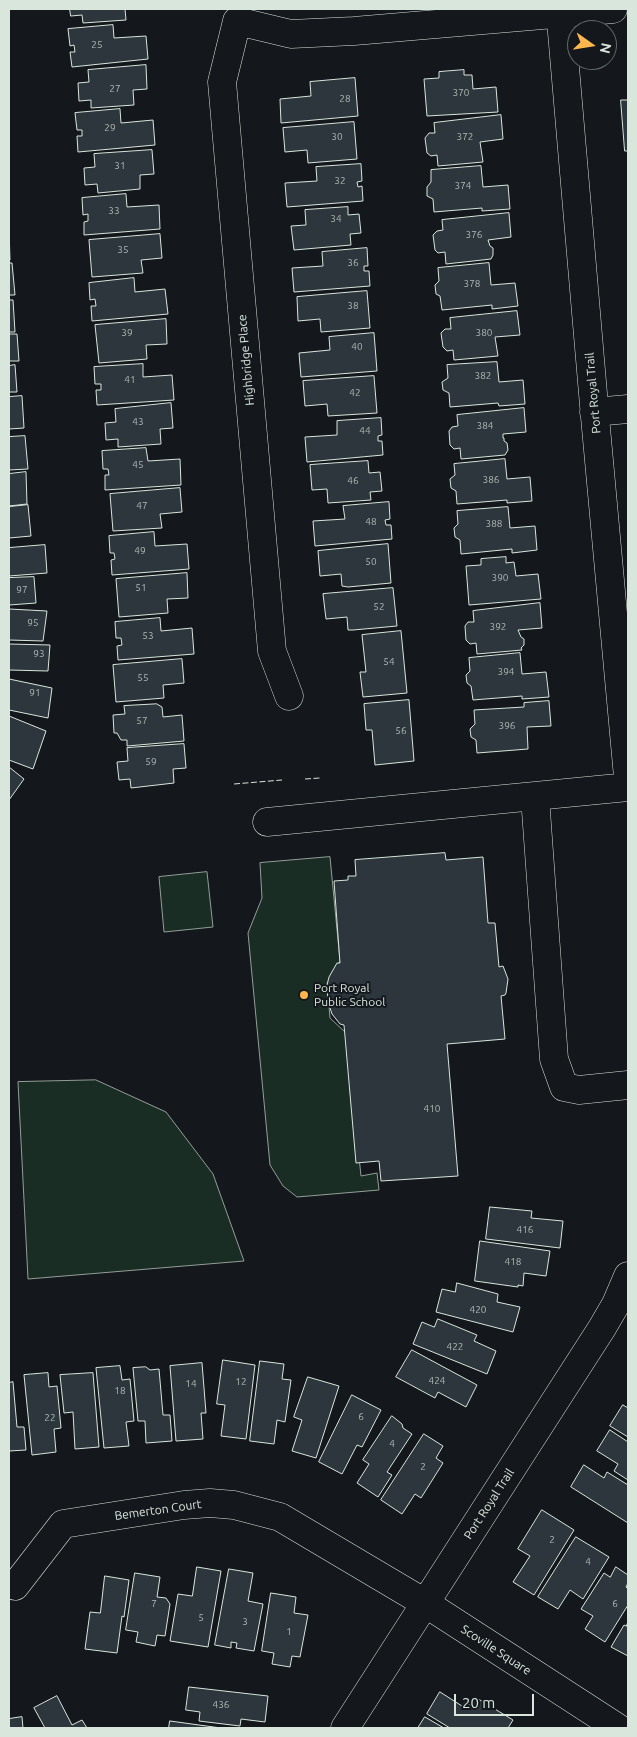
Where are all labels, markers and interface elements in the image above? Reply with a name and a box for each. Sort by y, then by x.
north arrow [567,20,617,70]
house number: 25 [91,39,103,51]
text: N [597,41,615,55]
house number: 27 [109,83,121,95]
house number: 370 [453,87,469,99]
house number: 28 [339,93,351,105]
house number: 29 [104,122,116,134]
house number: 30 [331,131,343,143]
house number: 372 [457,131,473,143]
house number: 31 [114,160,126,172]
house number: 32 [334,175,346,187]
house number: 374 [455,180,471,192]
house number: 33 [108,205,120,217]
house number: 34 [330,213,342,225]
house number: 376 [466,229,482,241]
house number: 35 [117,244,129,256]
house number: 36 [347,257,359,269]
house number: 378 [464,278,480,290]
house number: 38 [347,300,359,312]
street label: Highbridge Place [235,314,257,406]
house number: 39 [121,327,133,339]
house number: 380 [476,327,492,339]
house number: 40 [351,341,363,353]
street label: Port Royal Trail [582,352,604,434]
house number: 382 [475,370,491,382]
house number: 41 [124,374,136,386]
house number: 42 [349,387,361,399]
house number: 43 [132,416,144,428]
house number: 384 [477,420,493,432]
house number: 44 [359,425,371,437]
house number: 45 [132,459,144,471]
house number: 386 [483,474,499,486]
house number: 46 [347,475,359,487]
house number: 47 [136,500,148,512]
house number: 48 [365,516,377,528]
house number: 388 [486,518,502,530]
house number: 49 [134,545,146,557]
house number: 50 [365,556,377,568]
house number: 390 [492,572,508,584]
house number: 51 [135,582,147,594]
house number: 97 [16,584,28,596]
house number: 52 [373,601,385,613]
house number: 95 [27,617,39,629]
house number: 392 [490,621,506,633]
house number: 53 [142,630,154,642]
house number: 93 [33,648,45,660]
house number: 54 [383,656,395,668]
house number: 394 [498,666,514,678]
house number: 55 [137,672,149,684]
house number: 91 [29,687,41,699]
house number: 57 [136,715,148,727]
house number: 396 [499,720,515,732]
house number: 56 [395,725,407,737]
house number: 59 [145,756,157,768]
place label: Port Royal Public School [314,981,385,1009]
marker: Port Royal Public School [298,989,310,1001]
house number: 410 [424,1103,440,1115]
house number: 416 [517,1224,533,1236]
house number: 418 [505,1256,521,1268]
house number: 420 [470,1304,486,1316]
house number: 422 [447,1341,463,1353]
house number: 424 [429,1375,445,1387]
house number: 12 [235,1376,247,1388]
house number: 14 [185,1378,197,1390]
house number: 18 [114,1385,126,1397]
house number: 6 [358,1411,364,1423]
house number: 22 [44,1412,56,1424]
house number: 4 [389,1438,395,1450]
house number: 2 [420,1461,426,1473]
street label: Port Royal Trail [461,1466,517,1542]
street label: Bemerton Court [114,1497,202,1523]
house number: 2 [549,1534,555,1546]
house number: 4 [585,1556,591,1568]
house number: 7 [151,1598,157,1610]
house number: 6 [612,1598,618,1610]
house number: 5 [198,1612,204,1624]
house number: 3 [242,1616,248,1628]
street label: Scoville Square [458,1622,534,1678]
house number: 1 [286,1626,292,1638]
scale bar [457,1684,537,1716]
text: 20 m [462,1694,495,1711]
house number: 436 [213,1699,229,1711]

